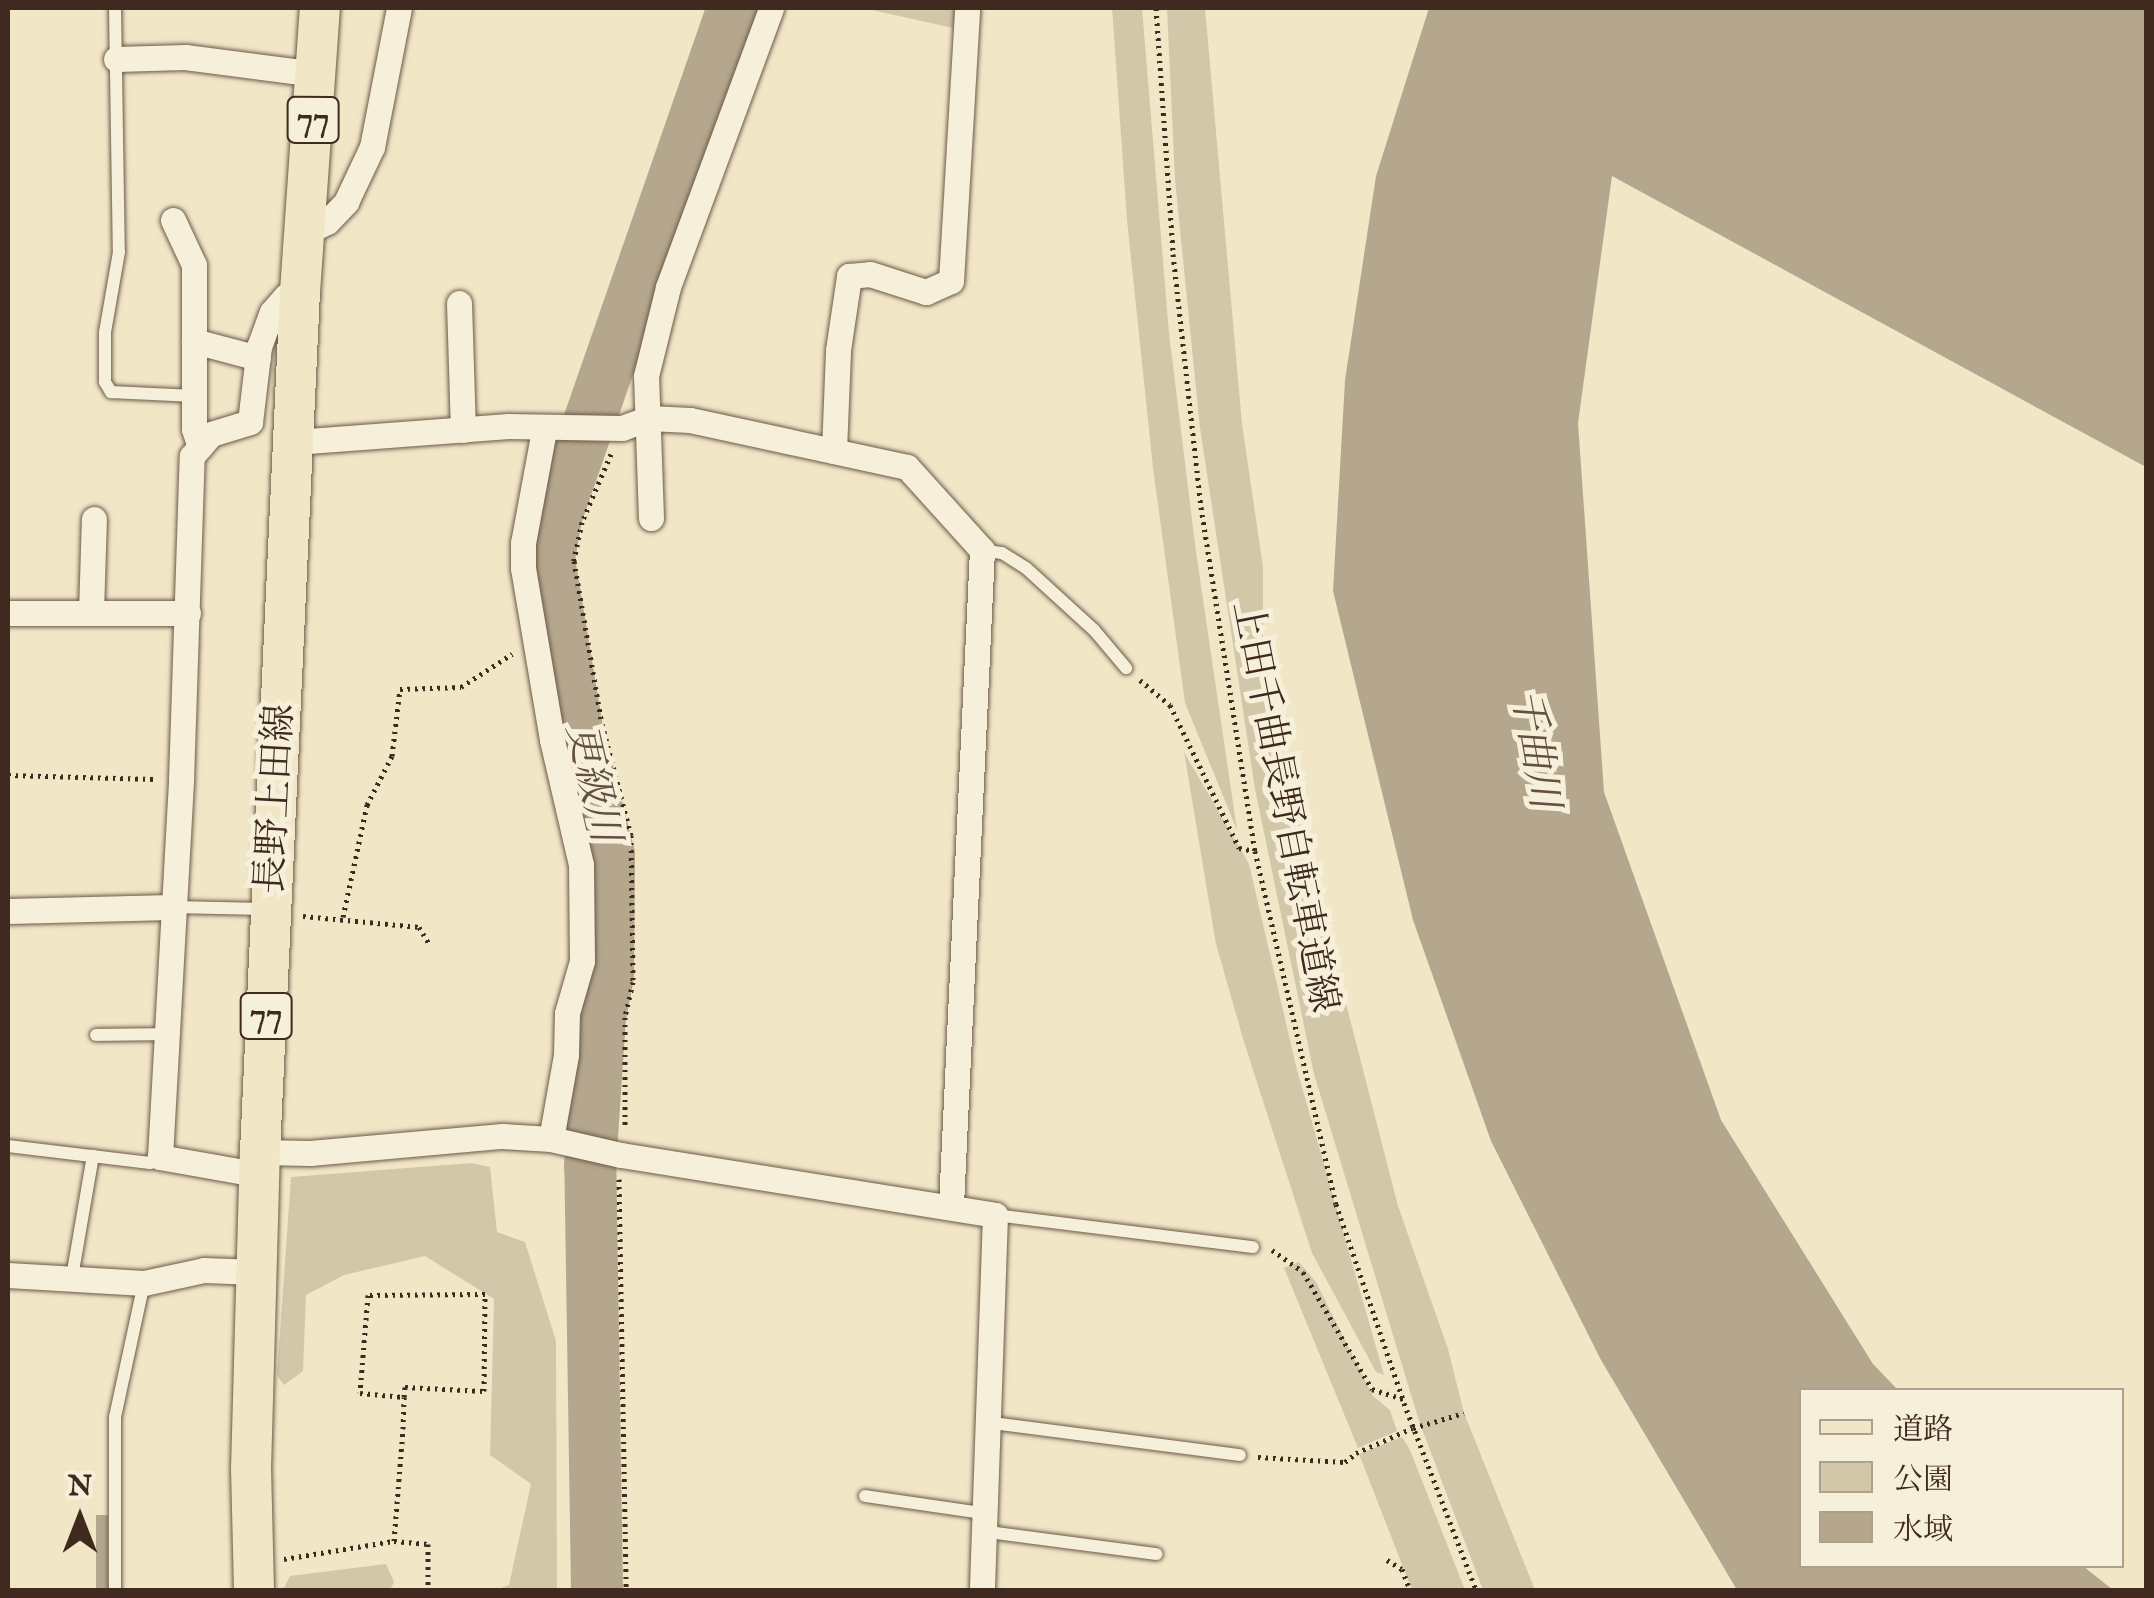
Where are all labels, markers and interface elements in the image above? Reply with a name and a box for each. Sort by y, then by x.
road number: 77 [286,90,340,150]
street label: 上田千曲長野自転車道線 [1221,597,1345,1017]
water label: 千曲川 [1499,686,1567,812]
street label: 長野上田線 [249,703,305,895]
water label: 更級川 [554,719,628,847]
road number: 77 [238,986,294,1046]
legend [1799,1388,2124,1568]
text: 道路 [1893,1412,1953,1450]
text: 公園 [1893,1462,1953,1500]
north arrow [30,1468,130,1568]
text: N [68,1470,92,1505]
text: 水域 [1893,1512,1953,1550]

